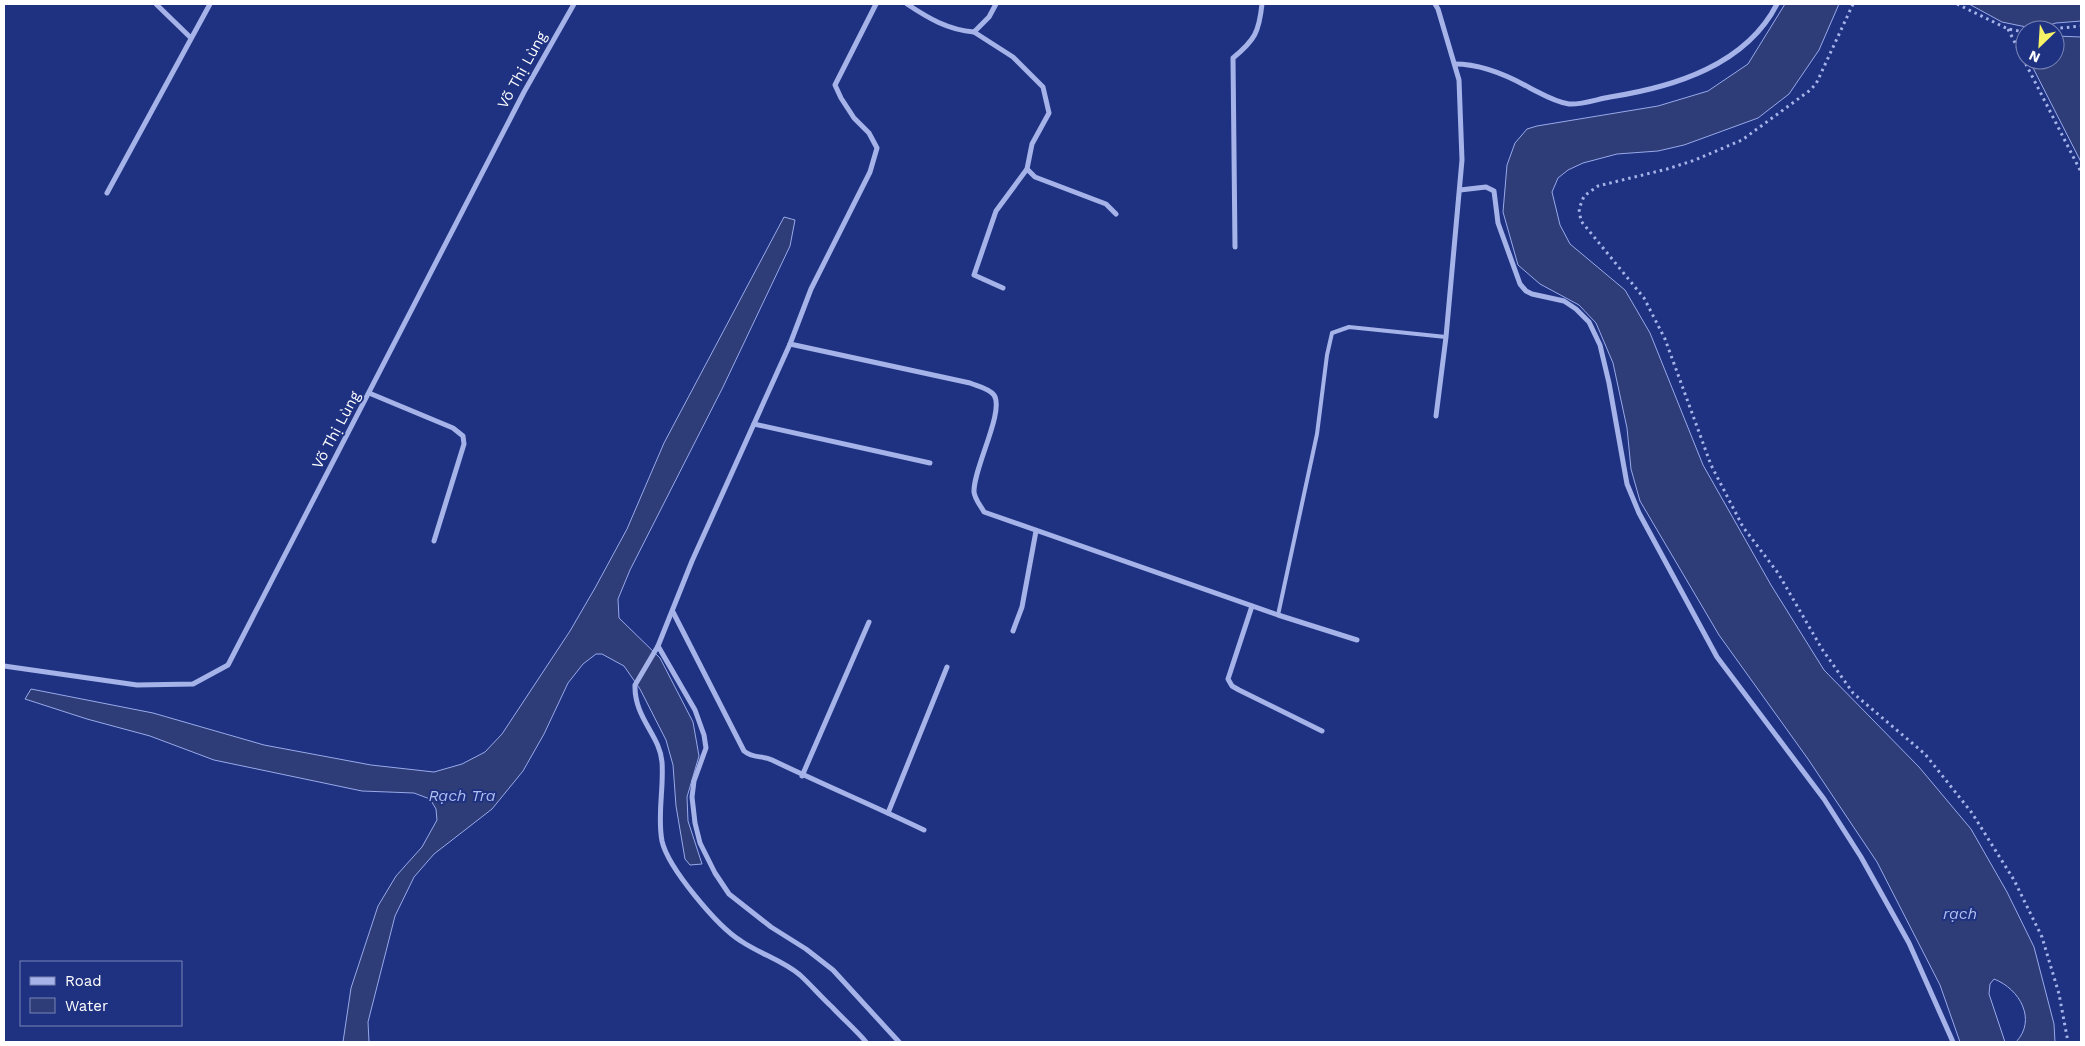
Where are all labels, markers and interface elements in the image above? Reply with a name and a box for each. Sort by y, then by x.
north arrow [2015,20,2065,70]
street label: Võ Thị Lùng [493,28,551,112]
text: N [2026,47,2043,66]
street label: Võ Thị Lùng [308,388,364,472]
water label: Rạch Tra [428,786,496,805]
water label: rạch [1943,904,1977,923]
legend [20,961,182,1026]
text: Road [65,972,102,990]
text: Water [65,997,108,1015]

